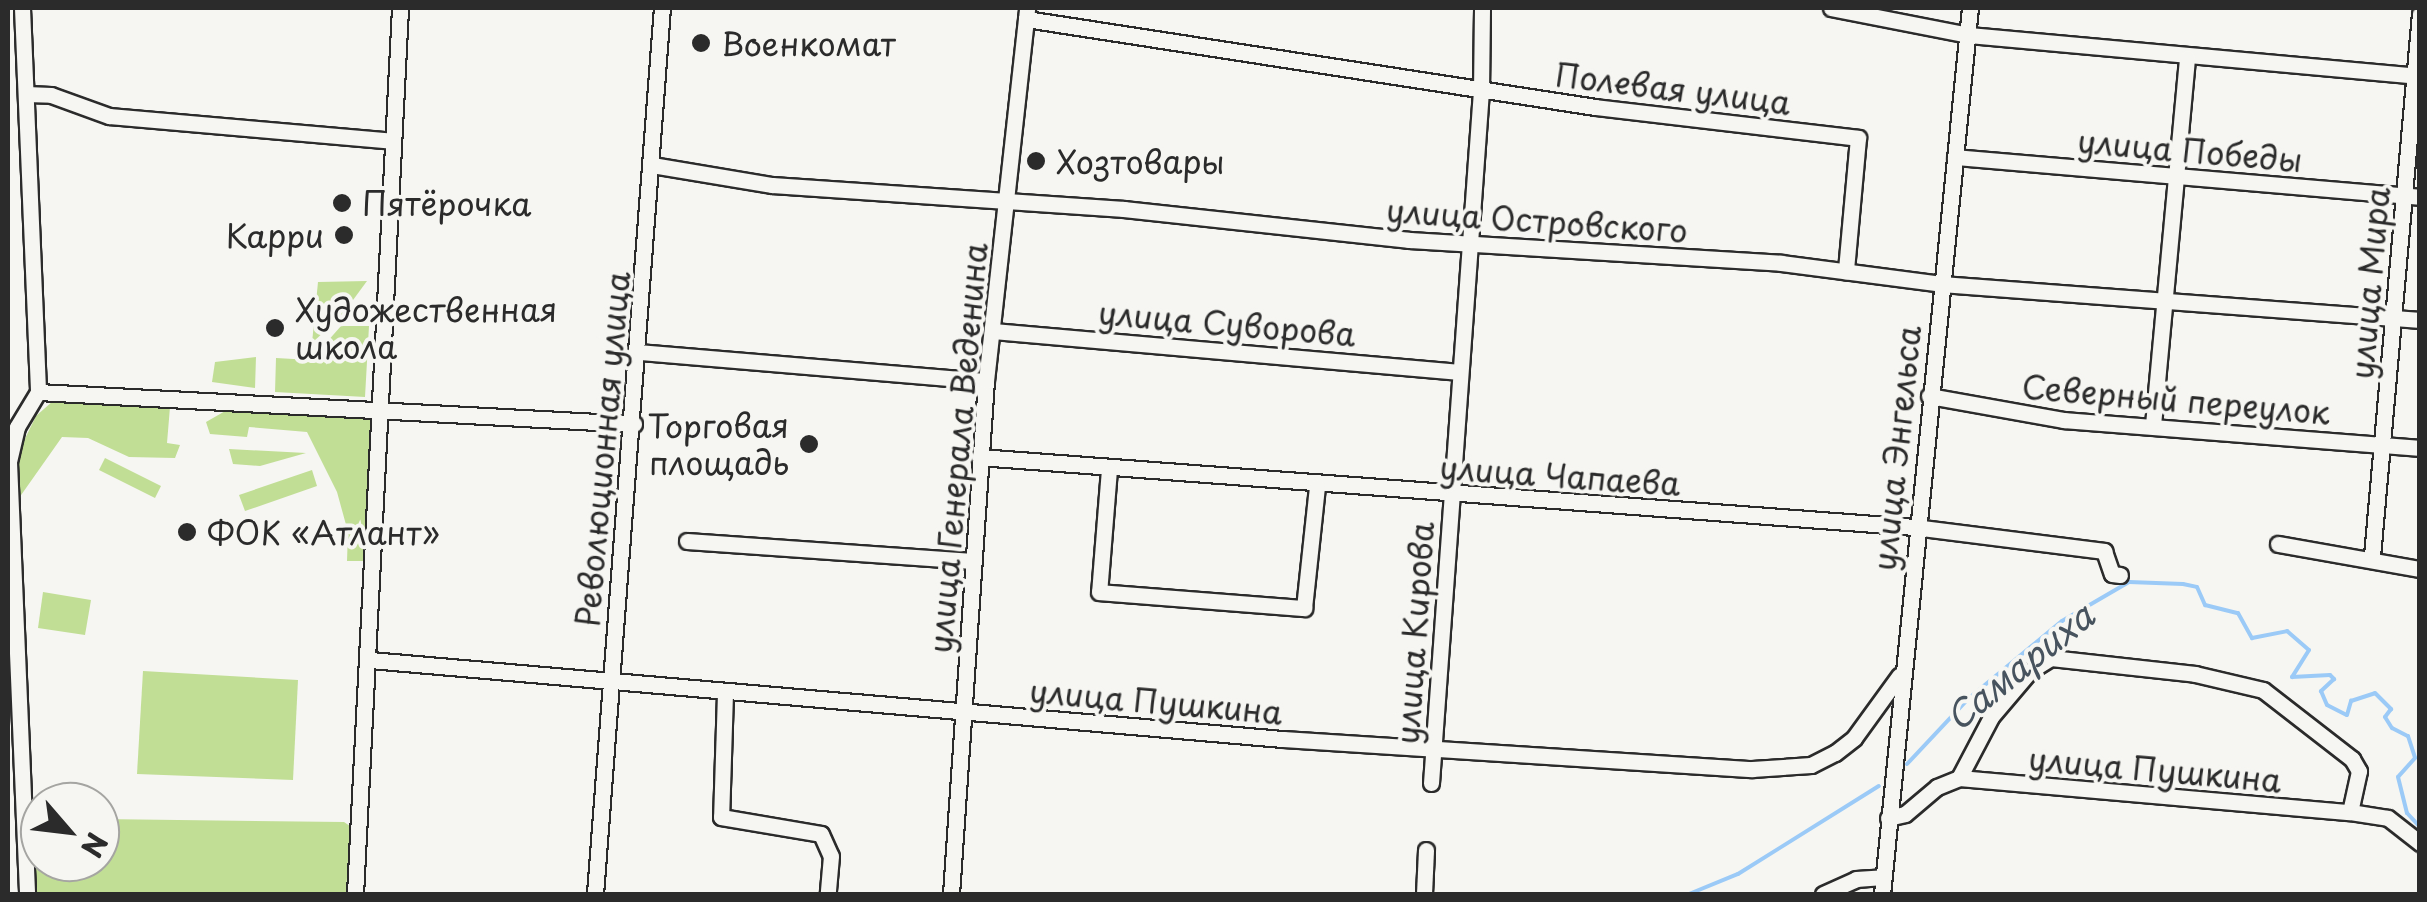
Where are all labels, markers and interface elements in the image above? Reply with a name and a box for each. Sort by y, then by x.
place label: Военкомат [721,24,896,62]
marker: Военкомат [690,32,712,54]
street label: Полевая улица [1553,54,1793,122]
street label: улица Победы [2075,121,2305,179]
place label: Хозтовары [1056,142,1224,180]
marker: Хозтовары [1025,150,1047,172]
place label: Пятёрочка [362,184,531,222]
street label: улица Мира [2341,184,2397,382]
street label: улица Островского [1384,190,1690,250]
marker: Пятёрочка [331,192,353,214]
place label: Карри [226,216,324,254]
marker: Карри [333,224,355,246]
street label: улица Генерала Веденина [920,240,994,656]
street label: Революционная улица [567,269,637,629]
place label: Художественная школа [295,291,557,366]
street label: улица Суворова [1096,293,1358,353]
marker: Художественная школа [264,317,286,339]
street label: улица Энгельса [1864,322,1928,574]
street label: Северный переулок [2020,366,2332,432]
place label: Торговая площадь [647,407,789,482]
marker: Торговая площадь [798,433,820,455]
street label: улица Чапаева [1438,447,1682,503]
place label: ФОК «Атлант» [207,513,440,551]
street label: улица Кирова [1387,520,1441,746]
marker: ФОК «Атлант» [176,521,198,543]
water label: Самариха [1937,594,2101,738]
street label: улица Пушкина [1027,671,1285,731]
street label: улица Пушкина [2026,739,2284,799]
north arrow [20,782,120,882]
text: N [71,825,119,865]

